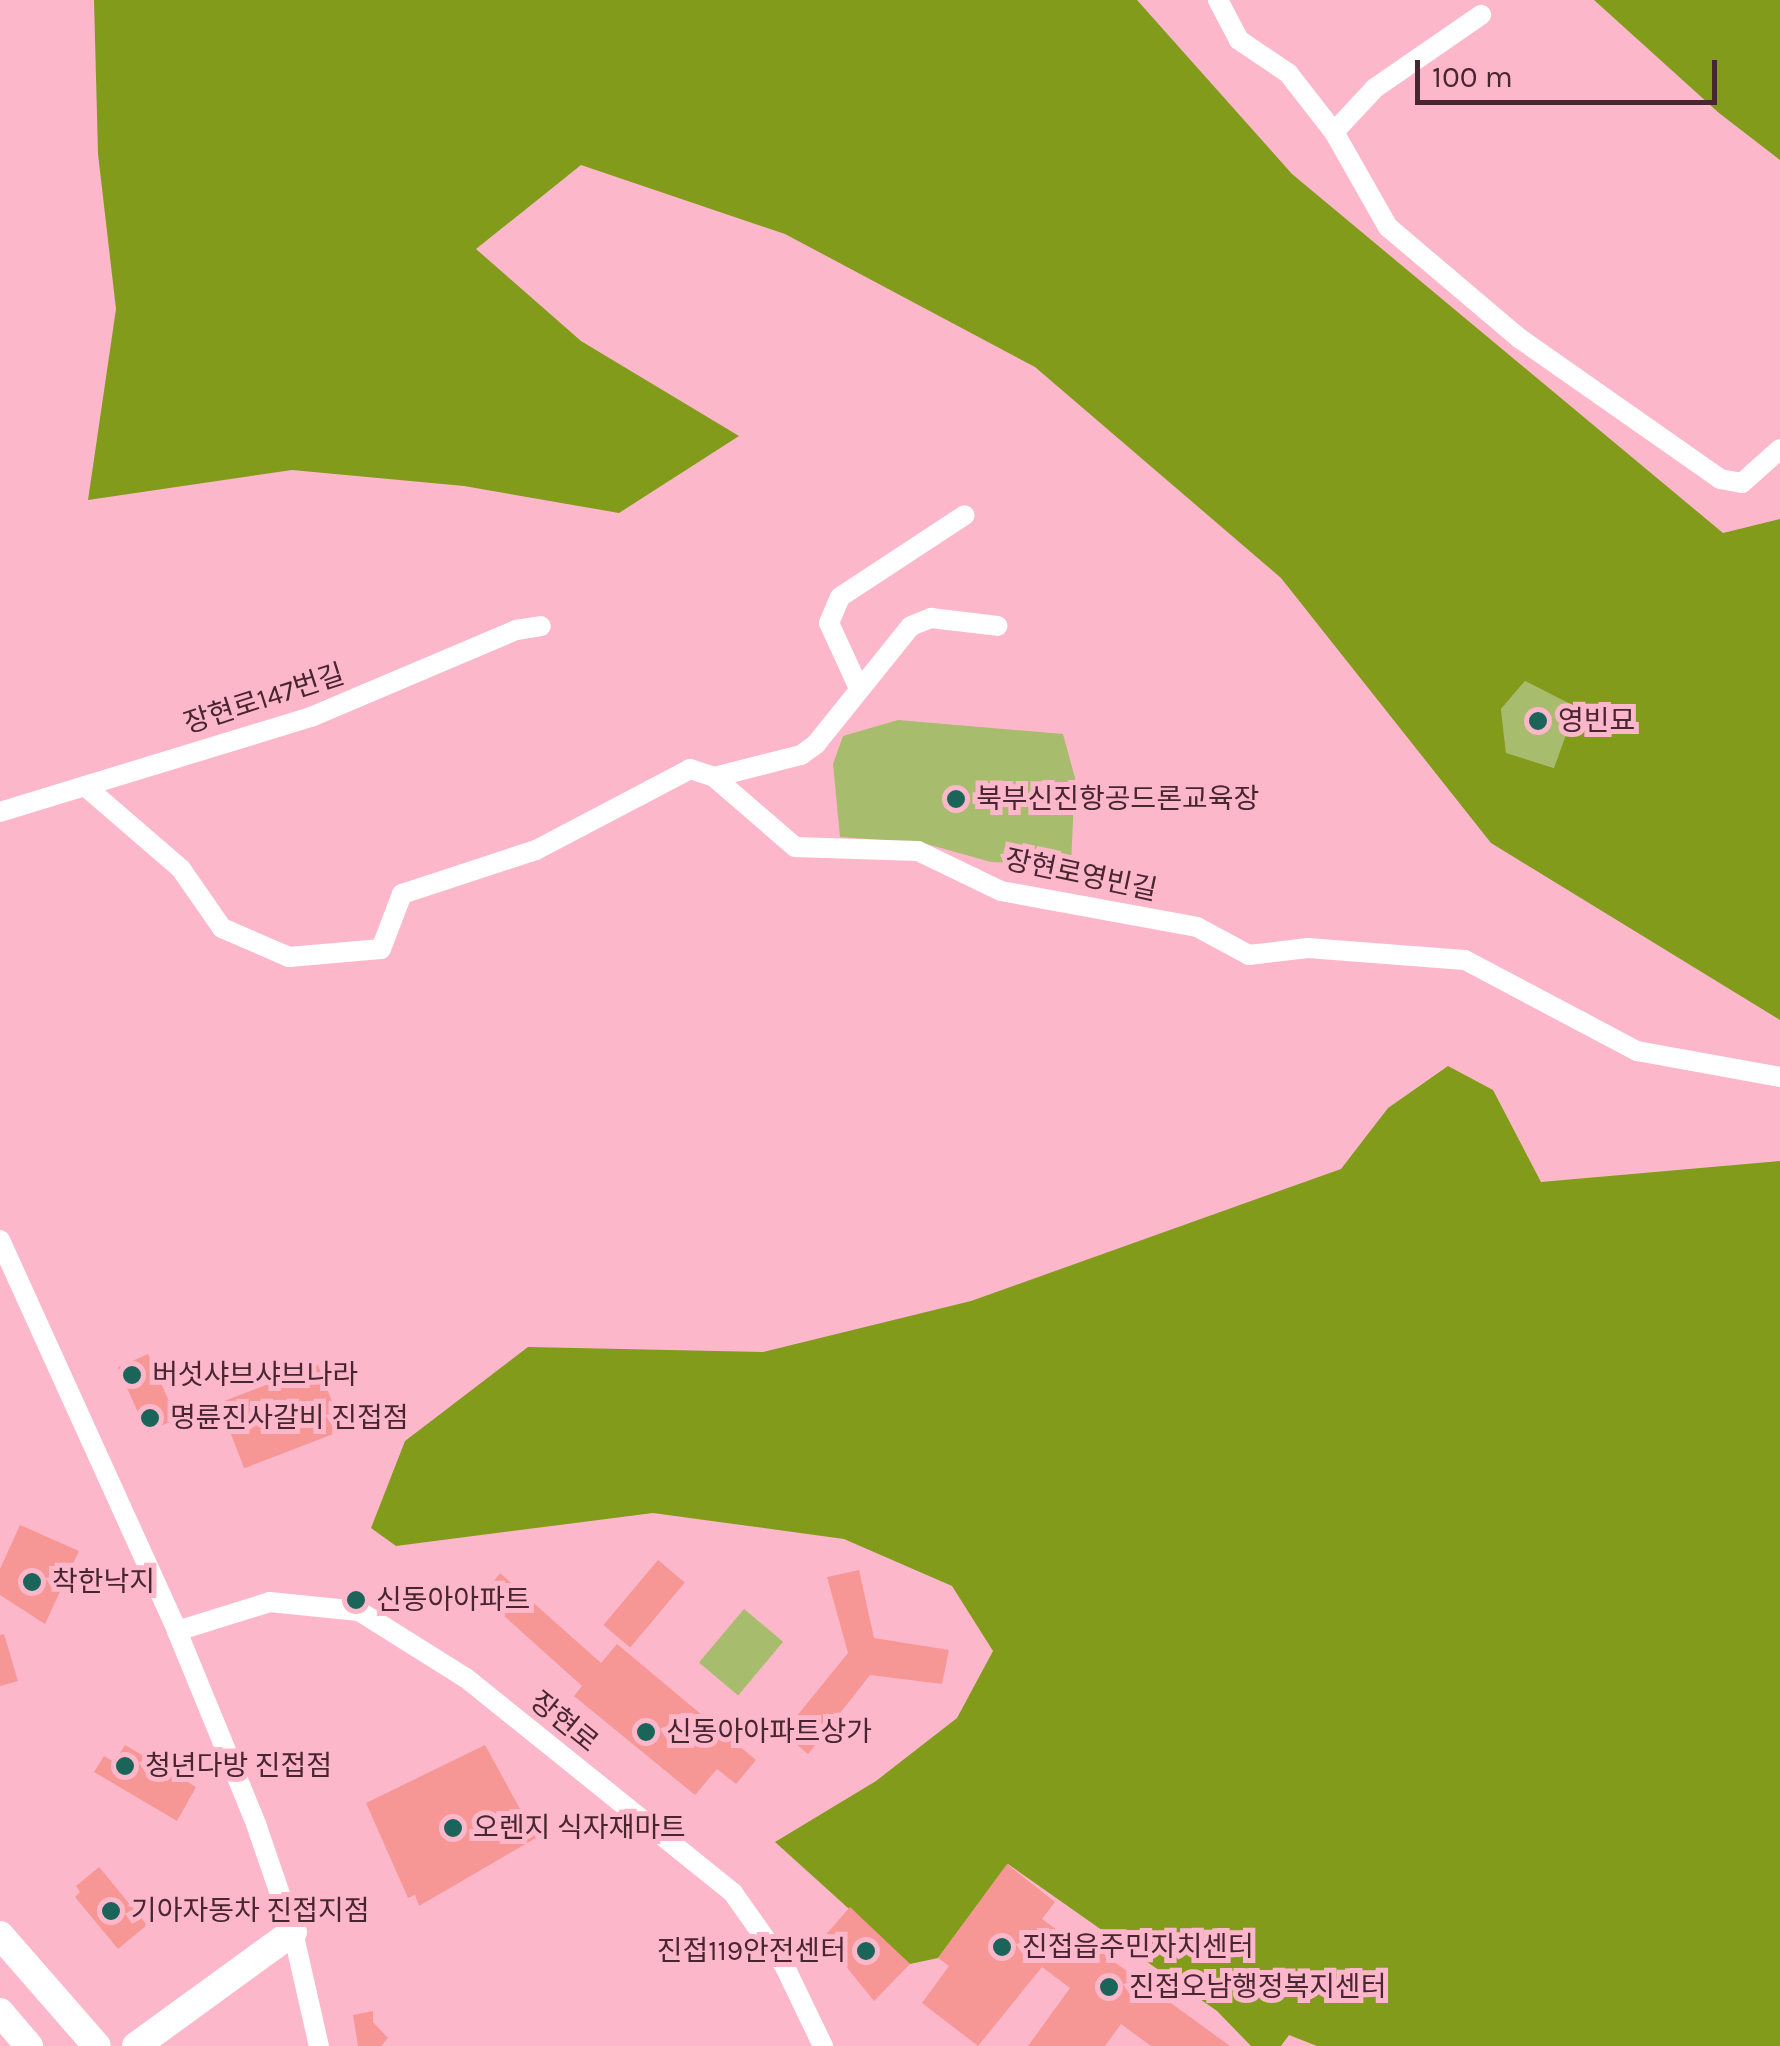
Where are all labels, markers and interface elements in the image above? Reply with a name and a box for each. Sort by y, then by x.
scale bar [1420,40,1722,102]
text: 100 m [1432,59,1513,95]
street label: 장현로147번길 [179,657,349,741]
place label: 영빈묘 [1558,704,1635,738]
marker: 영빈묘 [1527,710,1549,732]
place label: 북부신진항공드론교육장 [976,782,1259,816]
marker: 북부신진항공드론교육장 [945,788,967,810]
street label: 장현로영빈길 [1002,842,1160,908]
place label: 버섯샤브샤브나라 [152,1358,358,1392]
marker: 버섯샤브샤브나라 [121,1364,143,1386]
place label: 명륜진사갈비 진접점 [170,1401,408,1435]
marker: 명륜진사갈비 진접점 [139,1407,161,1429]
place label: 착한낙지 [52,1565,155,1599]
marker: 착한낙지 [21,1571,43,1593]
place label: 신동아아파트 [376,1583,531,1617]
marker: 신동아아파트 [345,1589,367,1611]
street label: 장현로 [523,1685,605,1759]
place label: 신동아아파트상가 [666,1715,872,1749]
marker: 신동아아파트상가 [635,1721,657,1743]
place label: 청년다방 진접점 [145,1749,332,1783]
marker: 청년다방 진접점 [114,1755,136,1777]
place label: 오렌지 식자재마트 [473,1811,686,1845]
marker: 오렌지 식자재마트 [442,1817,464,1839]
place label: 기아자동차 진접지점 [131,1894,369,1928]
marker: 기아자동차 진접지점 [100,1900,122,1922]
place label: 진접읍주민자치센터 [1022,1930,1254,1964]
place label: 진접119안전센터 [657,1934,846,1968]
marker: 진접읍주민자치센터 [991,1936,1013,1958]
marker: 진접119안전센터 [855,1940,877,1962]
place label: 진접오남행정복지센터 [1129,1970,1387,2004]
marker: 진접오남행정복지센터 [1098,1976,1120,1998]

